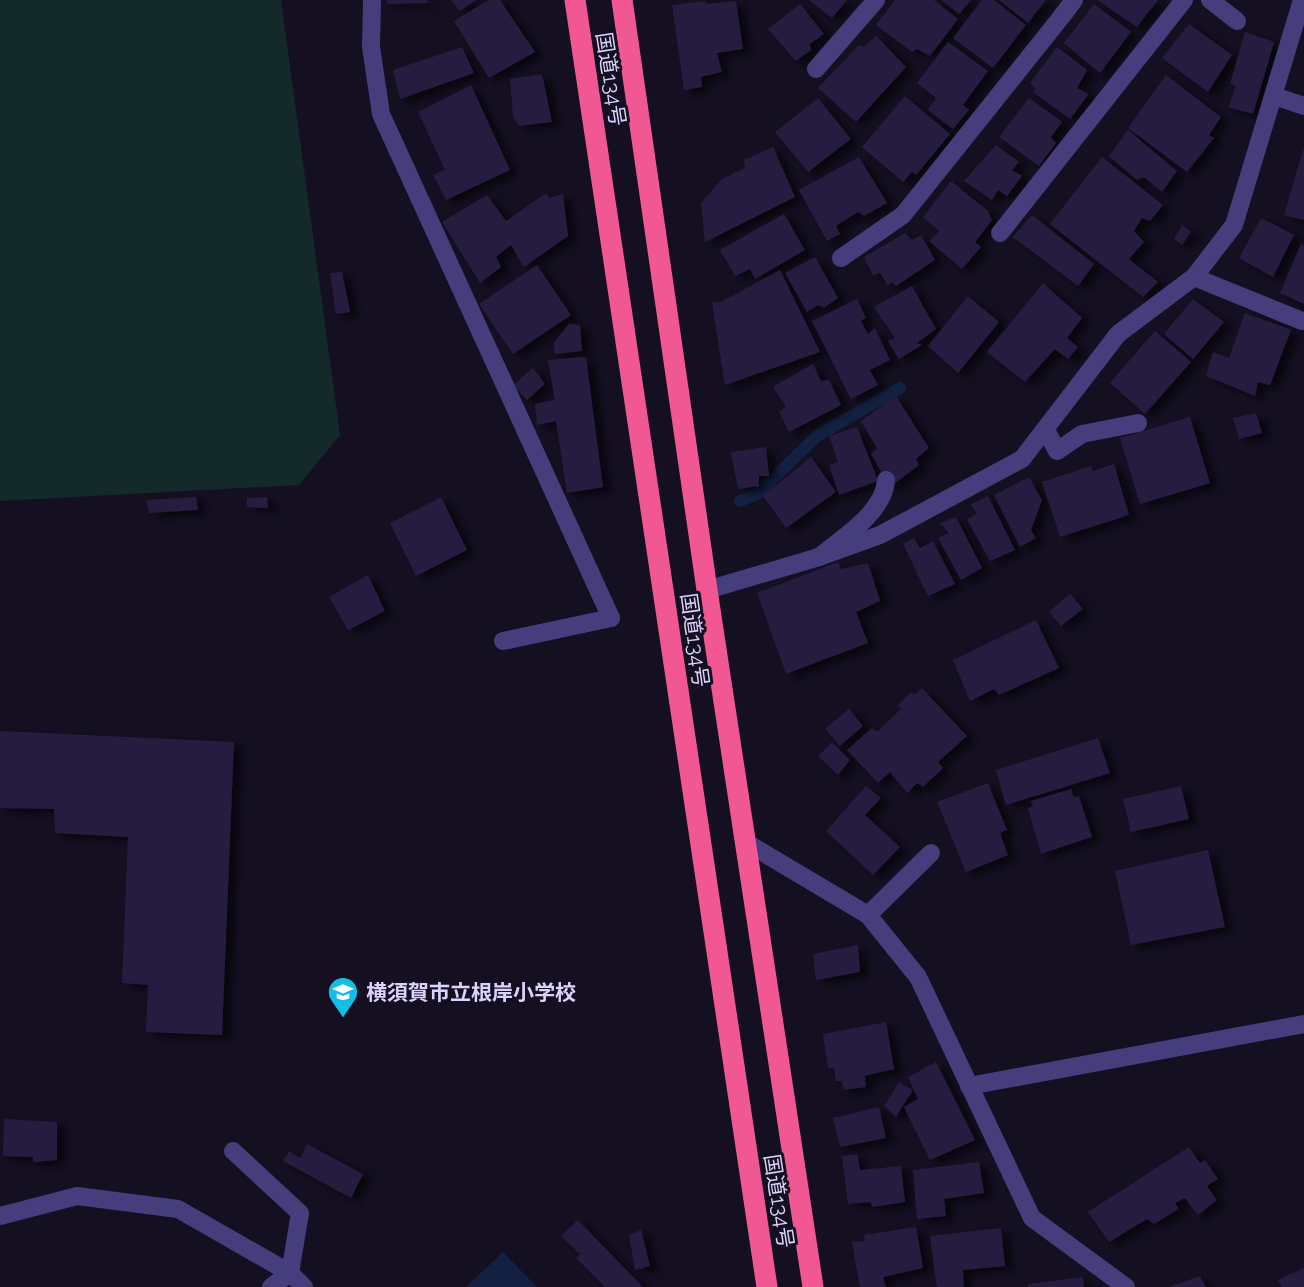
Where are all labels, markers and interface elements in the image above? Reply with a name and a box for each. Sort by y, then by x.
street label: 国道134号 [591,30,631,128]
street label: 国道134号 [676,591,714,689]
school or university icon: 横須賀市立根岸小学校 [326,975,360,1019]
place label: 横須賀市立根岸小学校 [366,980,576,1005]
street label: 国道134号 [759,1152,799,1250]

